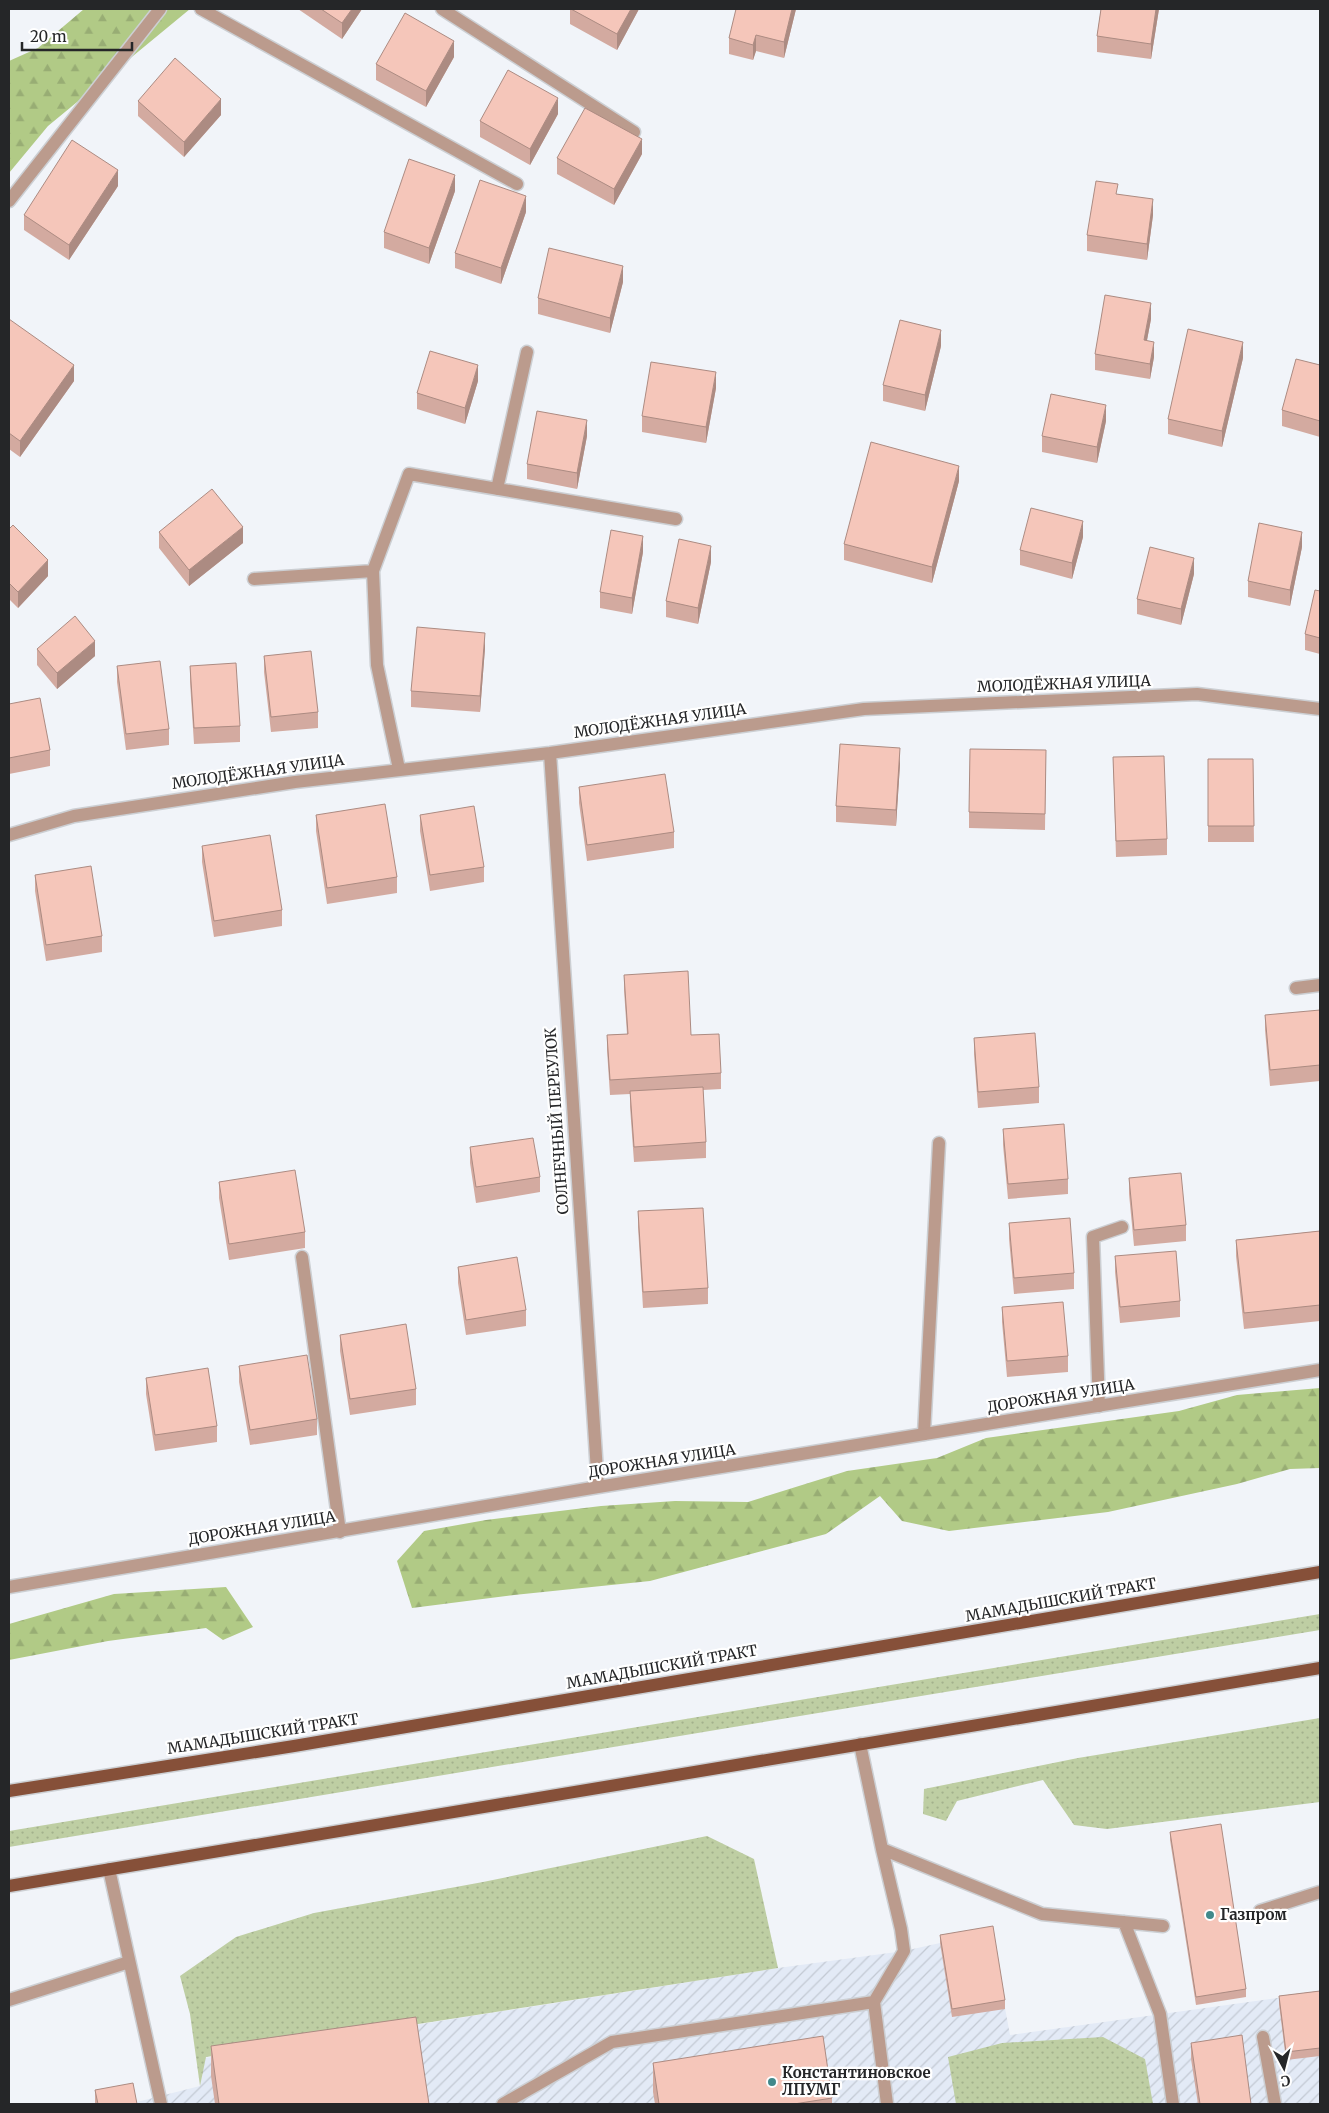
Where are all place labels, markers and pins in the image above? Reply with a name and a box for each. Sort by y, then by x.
place label: Газпром [1220,1905,1287,1924]
marker: Газпром [1204,1909,1216,1921]
place label: Константиновское ЛПУМГ [782,2063,931,2099]
marker: Константиновское ЛПУМГ [766,2076,778,2088]

